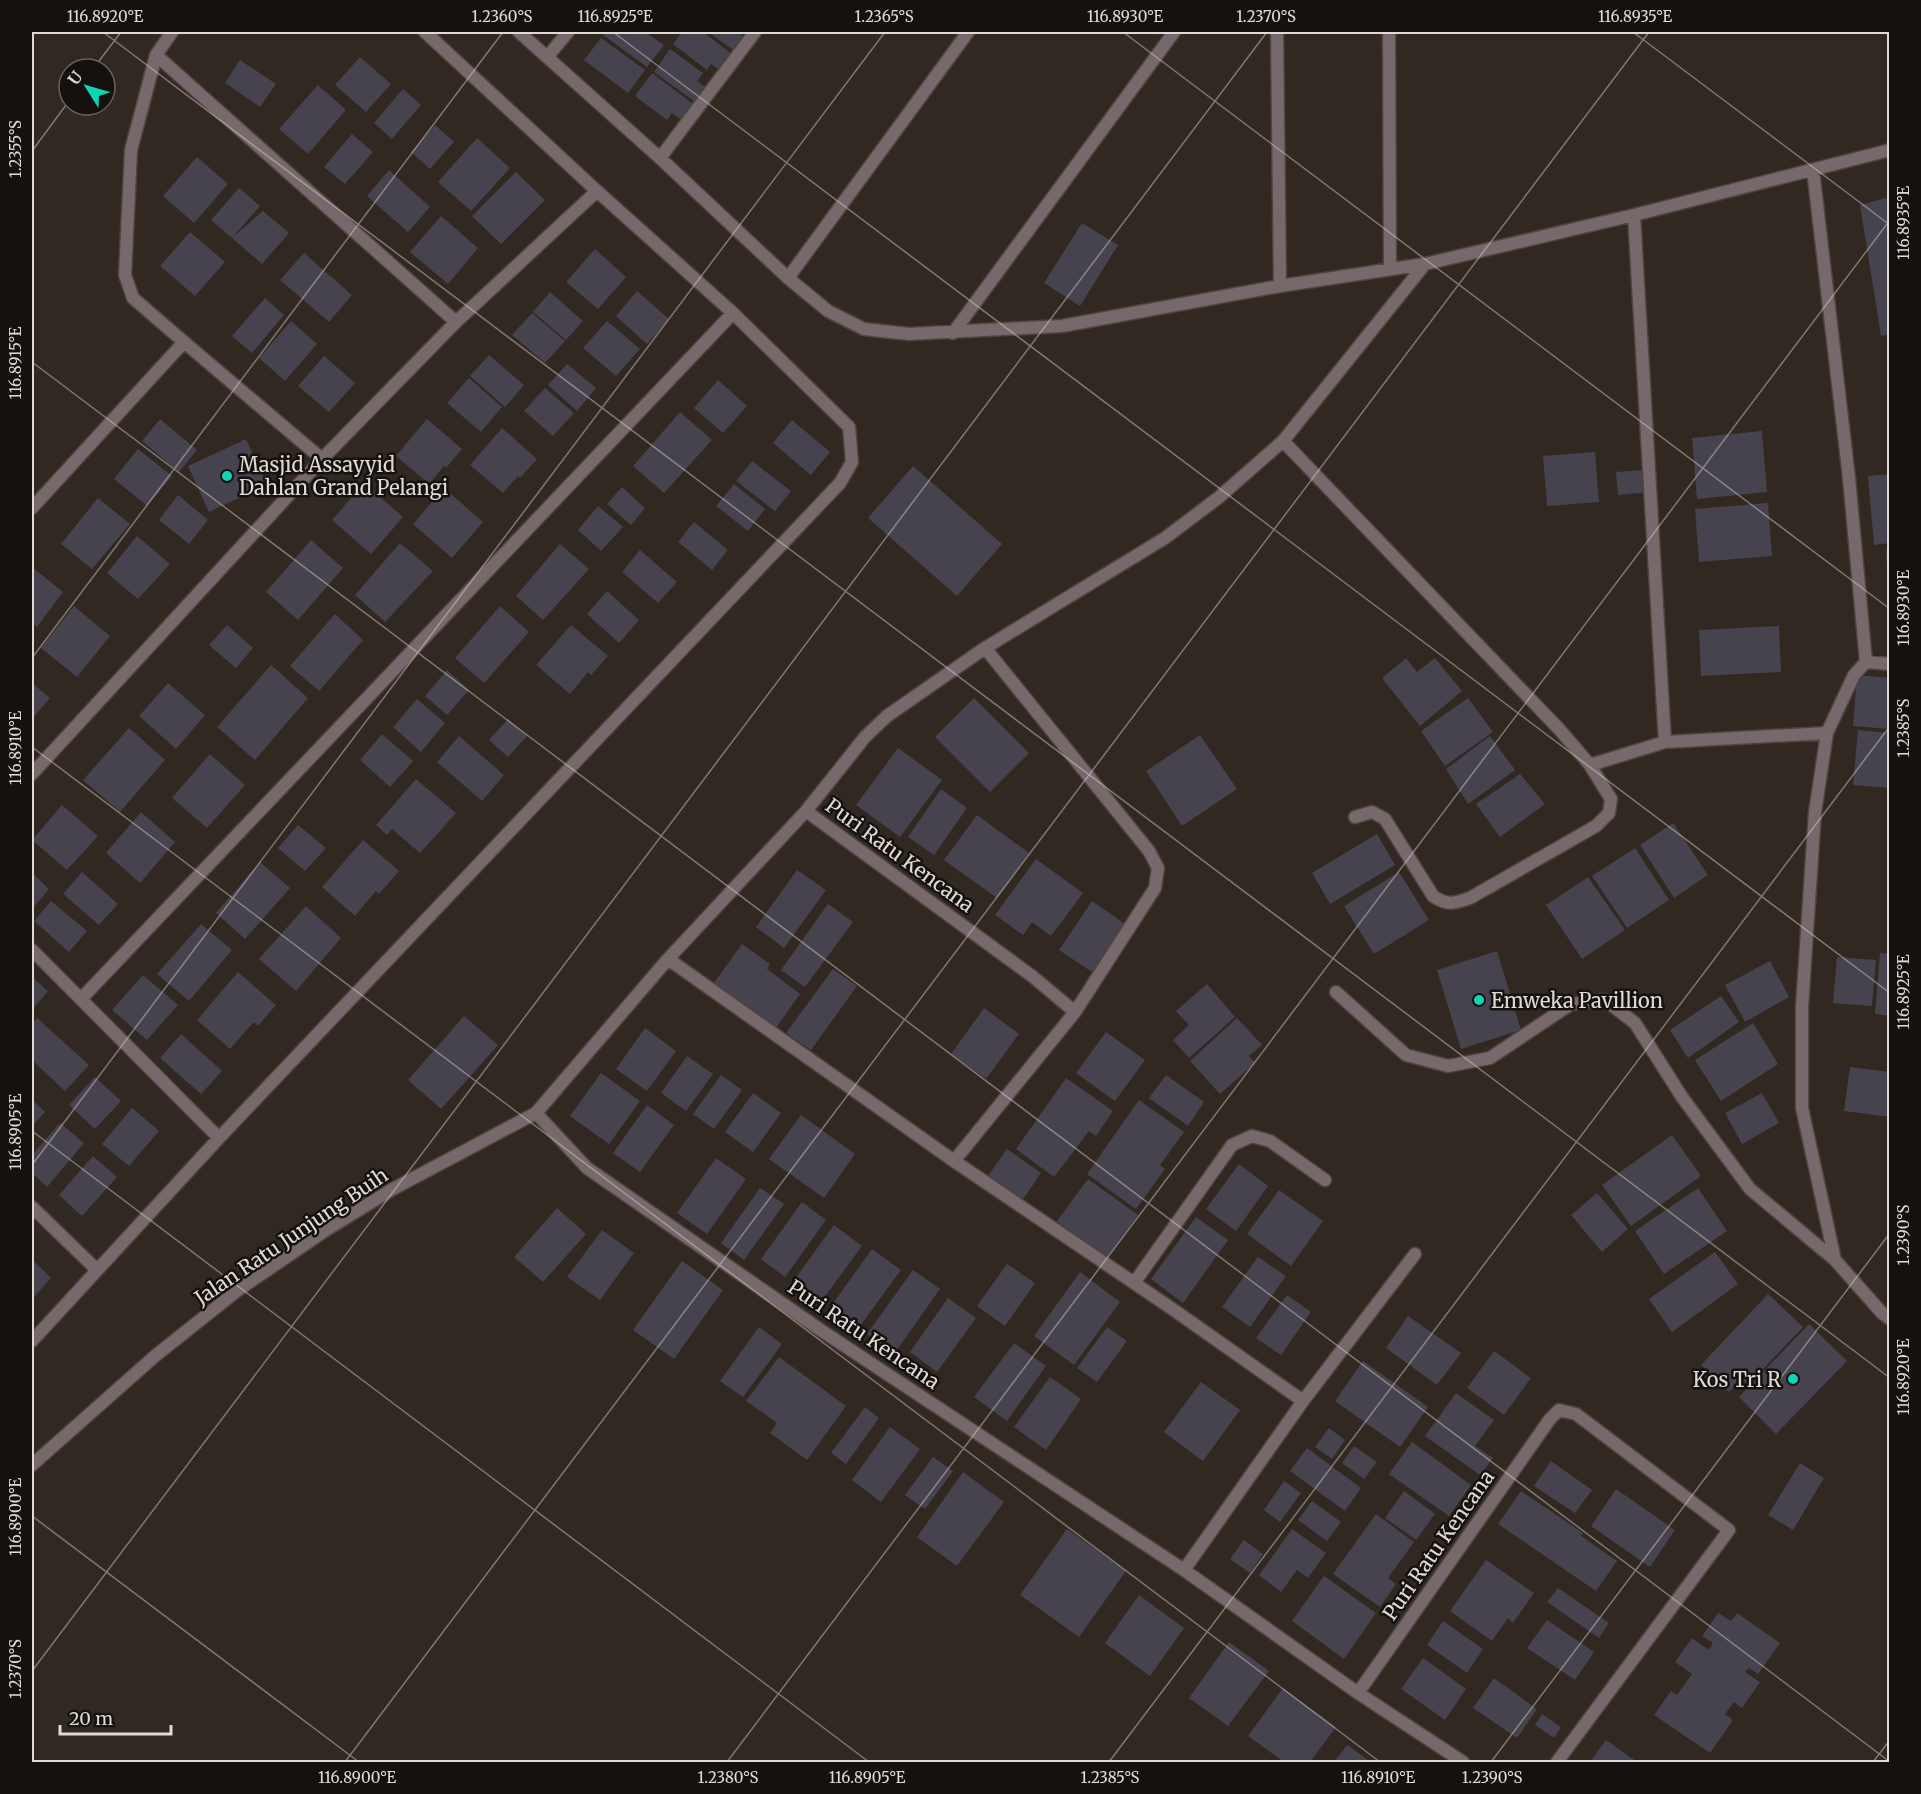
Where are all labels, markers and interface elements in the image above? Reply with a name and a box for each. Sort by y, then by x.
text: 116.8920°E [67,7,144,26]
text: 1.2360°S [472,7,533,26]
text: 116.8925°E [578,7,653,26]
text: 1.2365°S [854,7,914,26]
text: 116.8930°E [1087,7,1163,26]
text: 1.2370°S [1236,7,1296,26]
text: 116.8935°E [1598,7,1673,26]
north arrow [57,57,117,117]
text: U [63,67,87,89]
text: 1.2355°S [6,120,25,178]
text: 116.8935°E [1894,185,1913,260]
text: 116.8915°E [6,326,25,399]
place label: Masjid Assayyid Dahlan Grand Pelangi [239,452,448,500]
marker: Masjid Assayyid Dahlan Grand Pelangi [220,469,234,483]
text: 116.8930°E [1894,570,1913,646]
text: 1.2385°S [1894,698,1913,758]
text: 116.8910°E [6,711,25,785]
street label: Puri Ratu Kencana [821,793,979,918]
text: 116.8925°E [1894,954,1913,1029]
place label: Emweka Pavillion [1491,988,1663,1013]
marker: Emweka Pavillion [1472,993,1486,1007]
text: 116.8905°E [6,1093,25,1170]
street label: Jalan Ratu Junjung Buih [189,1162,392,1311]
text: 1.2390°S [1894,1205,1913,1265]
street label: Puri Ratu Kencana [783,1274,945,1394]
text: 116.8920°E [1894,1338,1913,1415]
place label: Kos Tri R [1693,1367,1781,1392]
marker: Kos Tri R [1786,1372,1800,1386]
street label: Puri Ratu Kencana [1377,1465,1499,1625]
text: 116.8900°E [6,1477,25,1556]
text: 1.2370°S [6,1639,25,1699]
scale bar [60,1698,171,1736]
text: 20 m [69,1707,113,1730]
text: 116.8900°E [318,1768,397,1787]
text: 1.2380°S [698,1768,759,1787]
text: 116.8905°E [829,1768,906,1787]
text: 1.2385°S [1080,1768,1140,1787]
text: 116.8910°E [1341,1768,1415,1787]
text: 1.2390°S [1462,1768,1522,1787]

